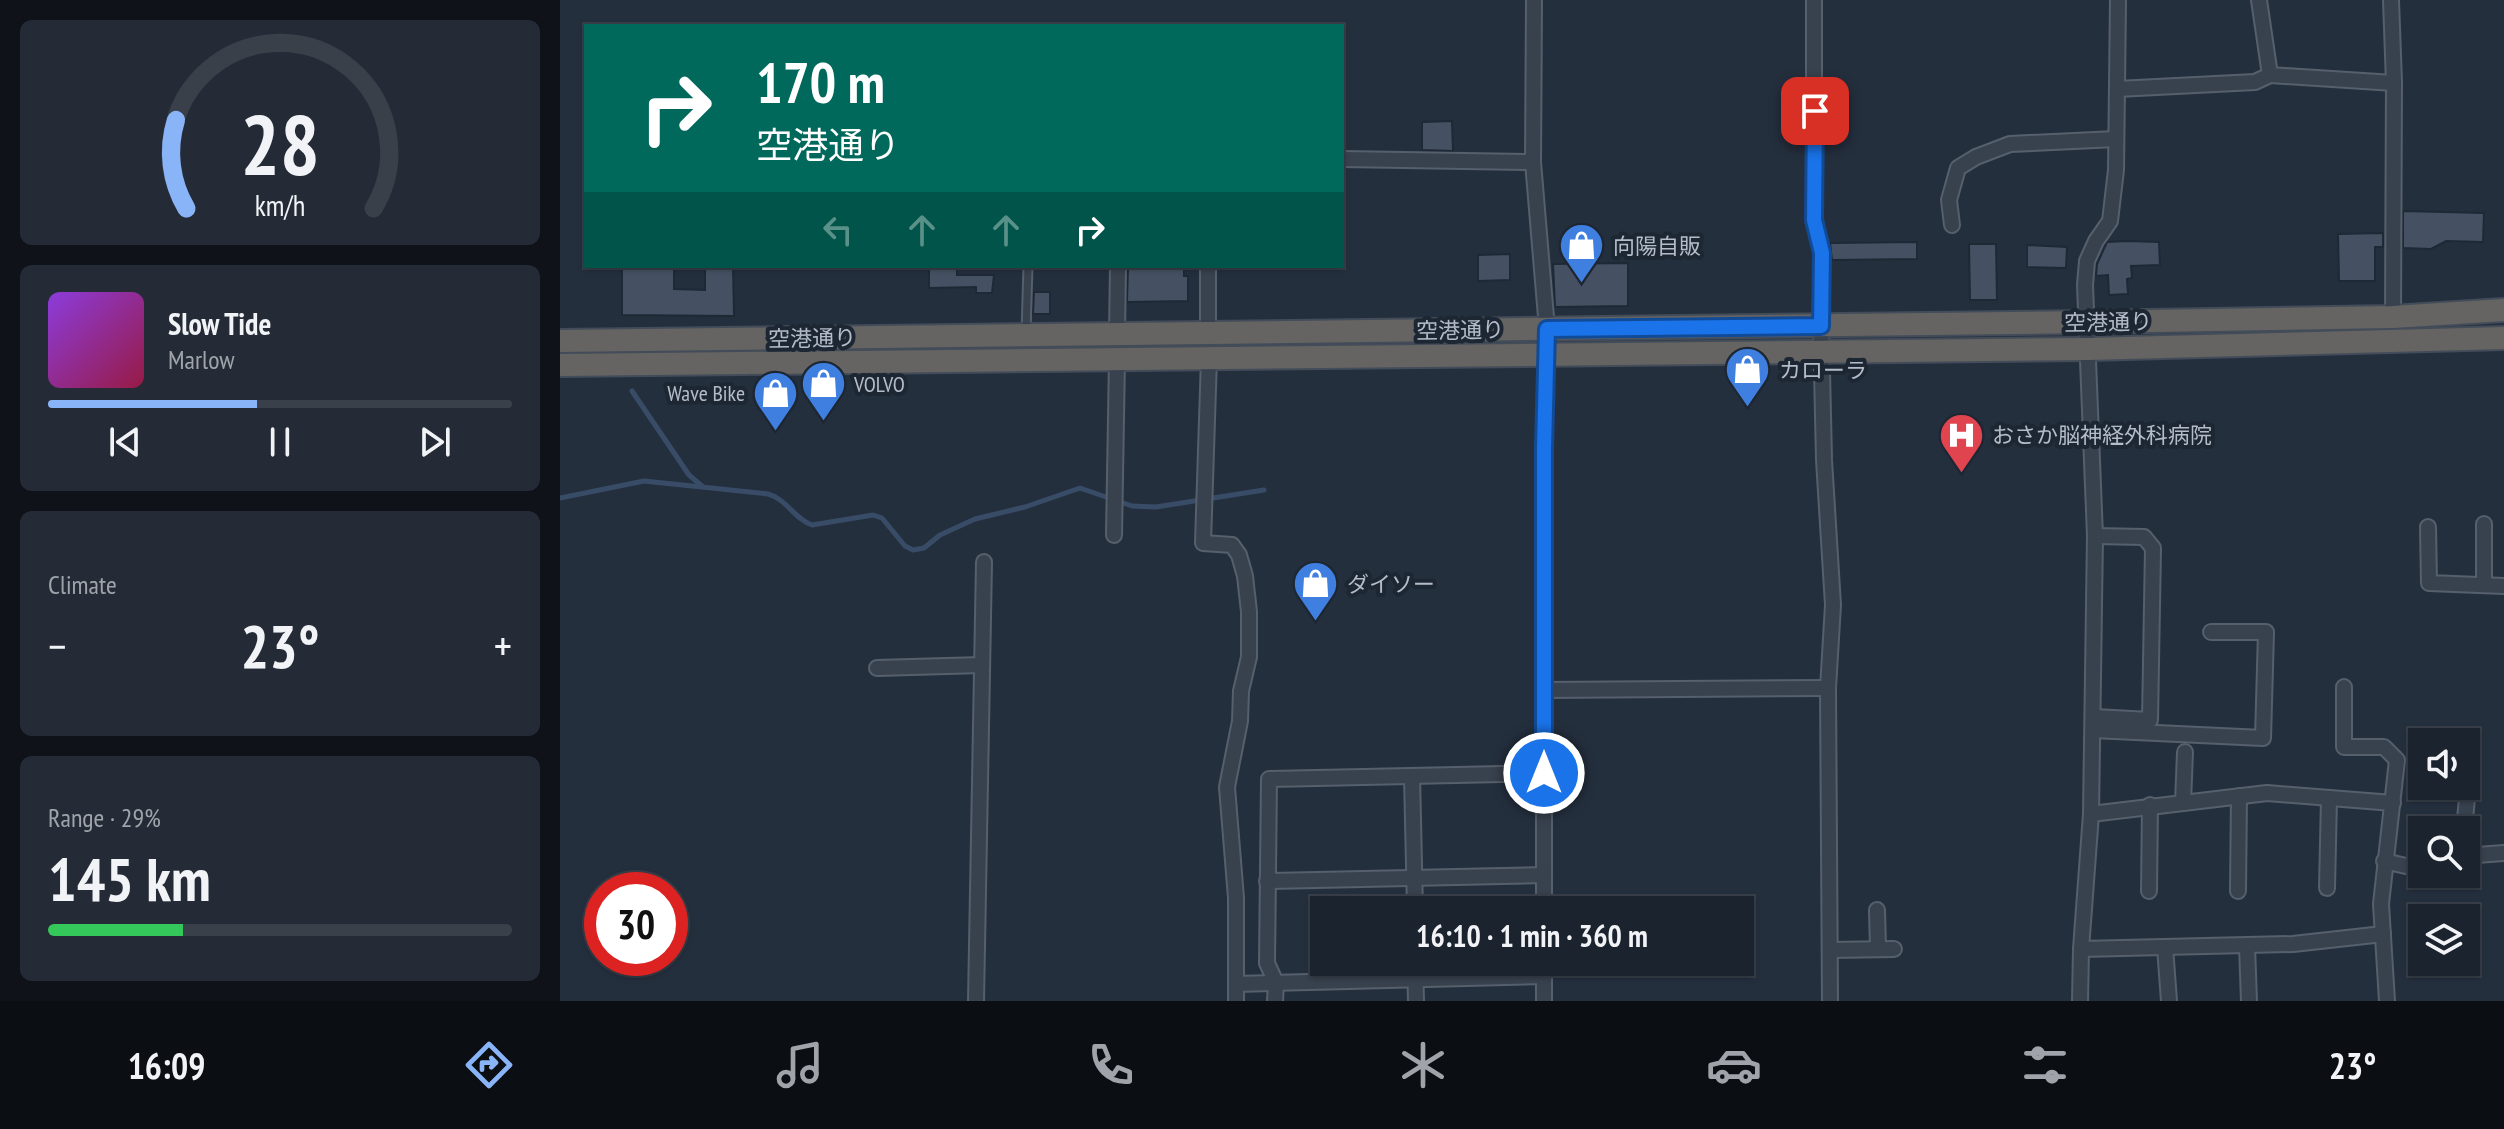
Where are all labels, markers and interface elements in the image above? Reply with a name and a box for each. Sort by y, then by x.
text: 170 m [756,46,885,118]
icon: right [624,56,728,160]
pin [1781,77,1849,145]
text: 28 [240,89,320,197]
icon: arrive [1793,89,1837,133]
text: 空港通り [756,121,900,168]
text: km/h [255,187,305,224]
icon: left [816,208,860,252]
icon: ahead [900,208,944,252]
icon: ahead [984,208,1028,252]
icon: right [1068,208,1112,252]
shop icon: 向陽自販 [1558,222,1606,285]
place label: 向陽自販 [1613,232,1701,260]
text: Slow Tide [168,304,271,343]
street label: 空港通り [2064,307,2152,337]
street label: 空港通り [1416,315,1504,345]
street label: 空港通り [768,323,856,353]
text: Marlow [168,343,234,376]
shop icon: カローラ [1724,346,1772,409]
place label: カローラ [1779,356,1867,384]
shop icon: VOLVO [799,360,847,423]
shop icon: Wave Bike [752,369,800,432]
place label: VOLVO [853,370,905,398]
place label: Wave Bike [667,379,745,407]
hospital icon: おさか脳神経外科病院 [1937,411,1985,474]
icon: previous [103,420,147,464]
icon: pause [258,420,302,464]
icon: next [413,420,457,464]
place label: おさか脳神経外科病院 [1992,421,2212,449]
shop icon: ダイソー [1292,560,1340,623]
text: Climate [48,568,117,601]
place label: ダイソー [1347,570,1435,598]
text: 23° [240,607,320,685]
text: − [48,617,66,674]
text: + [494,617,512,674]
map controls [2408,728,2480,976]
button: sound [2408,728,2480,800]
position arrow [1502,731,1586,815]
text: Range · 29% [48,801,161,834]
button: search [2408,816,2480,888]
text: 145 km [48,840,211,918]
speed limit sign: 30 [584,872,688,976]
button: layers [2408,904,2480,976]
text: 16:10 · 1 min · 360 m [1416,916,1648,955]
icon: directions [461,1037,517,1093]
icon: music [772,1037,828,1093]
icon: phone [1083,1037,1139,1093]
icon: climate [1395,1037,1451,1093]
icon: car [1706,1037,1762,1093]
icon: filters [2017,1037,2073,1093]
text: 16:09 [128,1042,206,1089]
text: 23° [2329,1042,2376,1089]

